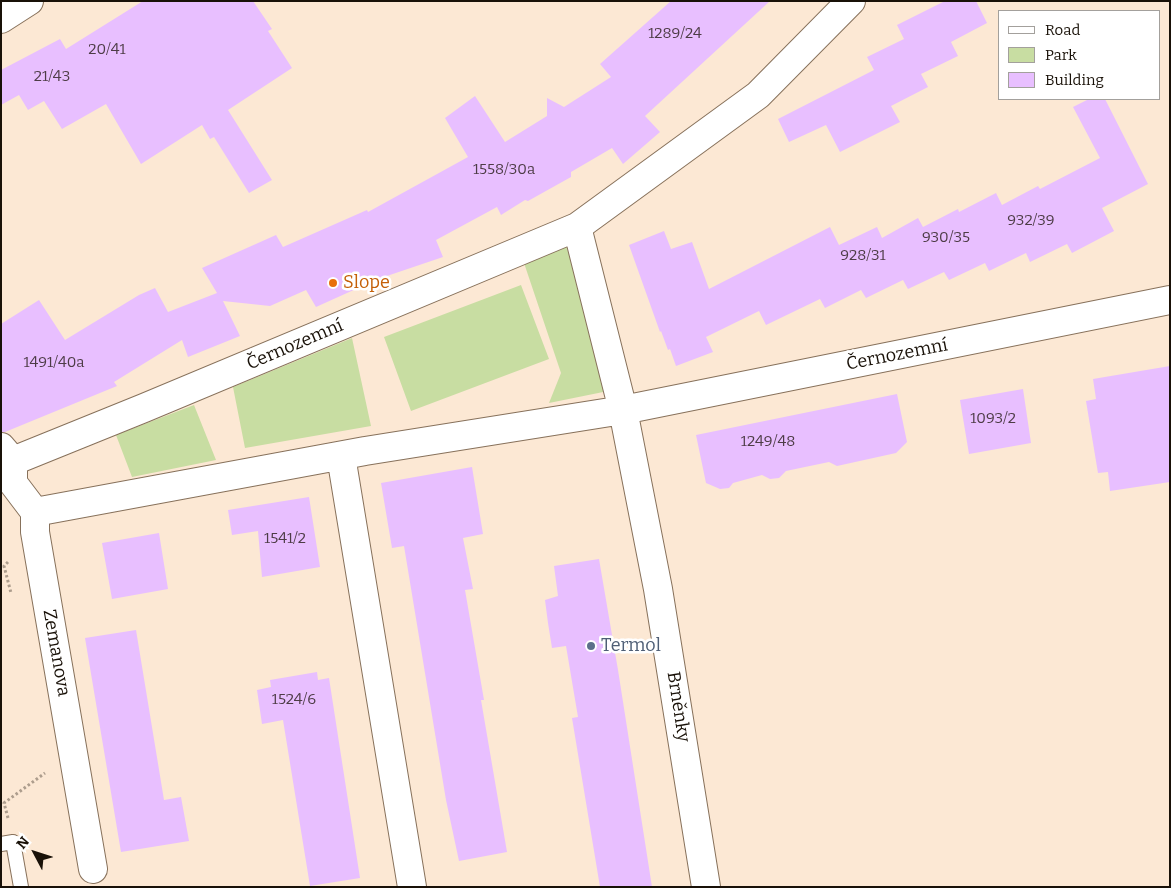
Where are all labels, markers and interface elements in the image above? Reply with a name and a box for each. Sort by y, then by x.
legend [998,10,1161,100]
text: Road [1045,21,1080,39]
house number: 1289/24 [648,25,702,43]
house number: 20/41 [88,41,126,59]
text: Park [1045,46,1077,64]
house number: 21/43 [34,68,70,86]
text: Building [1045,71,1104,89]
house number: 1558/30a [473,161,535,179]
house number: 932/39 [1007,212,1055,230]
house number: 930/35 [922,229,970,247]
house number: 928/31 [840,247,886,265]
place label: Slope [343,272,390,294]
marker: Slope [327,277,339,289]
street label: Černozemní [243,315,347,375]
street label: Černozemní [844,335,950,375]
house number: 1491/40a [23,354,85,372]
house number: 1093/2 [970,410,1016,428]
house number: 1249/48 [741,433,795,451]
house number: 1541/2 [264,530,306,548]
street label: Zemanova [38,608,74,698]
place label: Termol [601,635,661,657]
marker: Termol [585,640,597,652]
street label: Brněnky [662,670,694,744]
house number: 1524/6 [272,691,316,709]
north arrow [10,828,60,878]
text: N [13,833,33,853]

